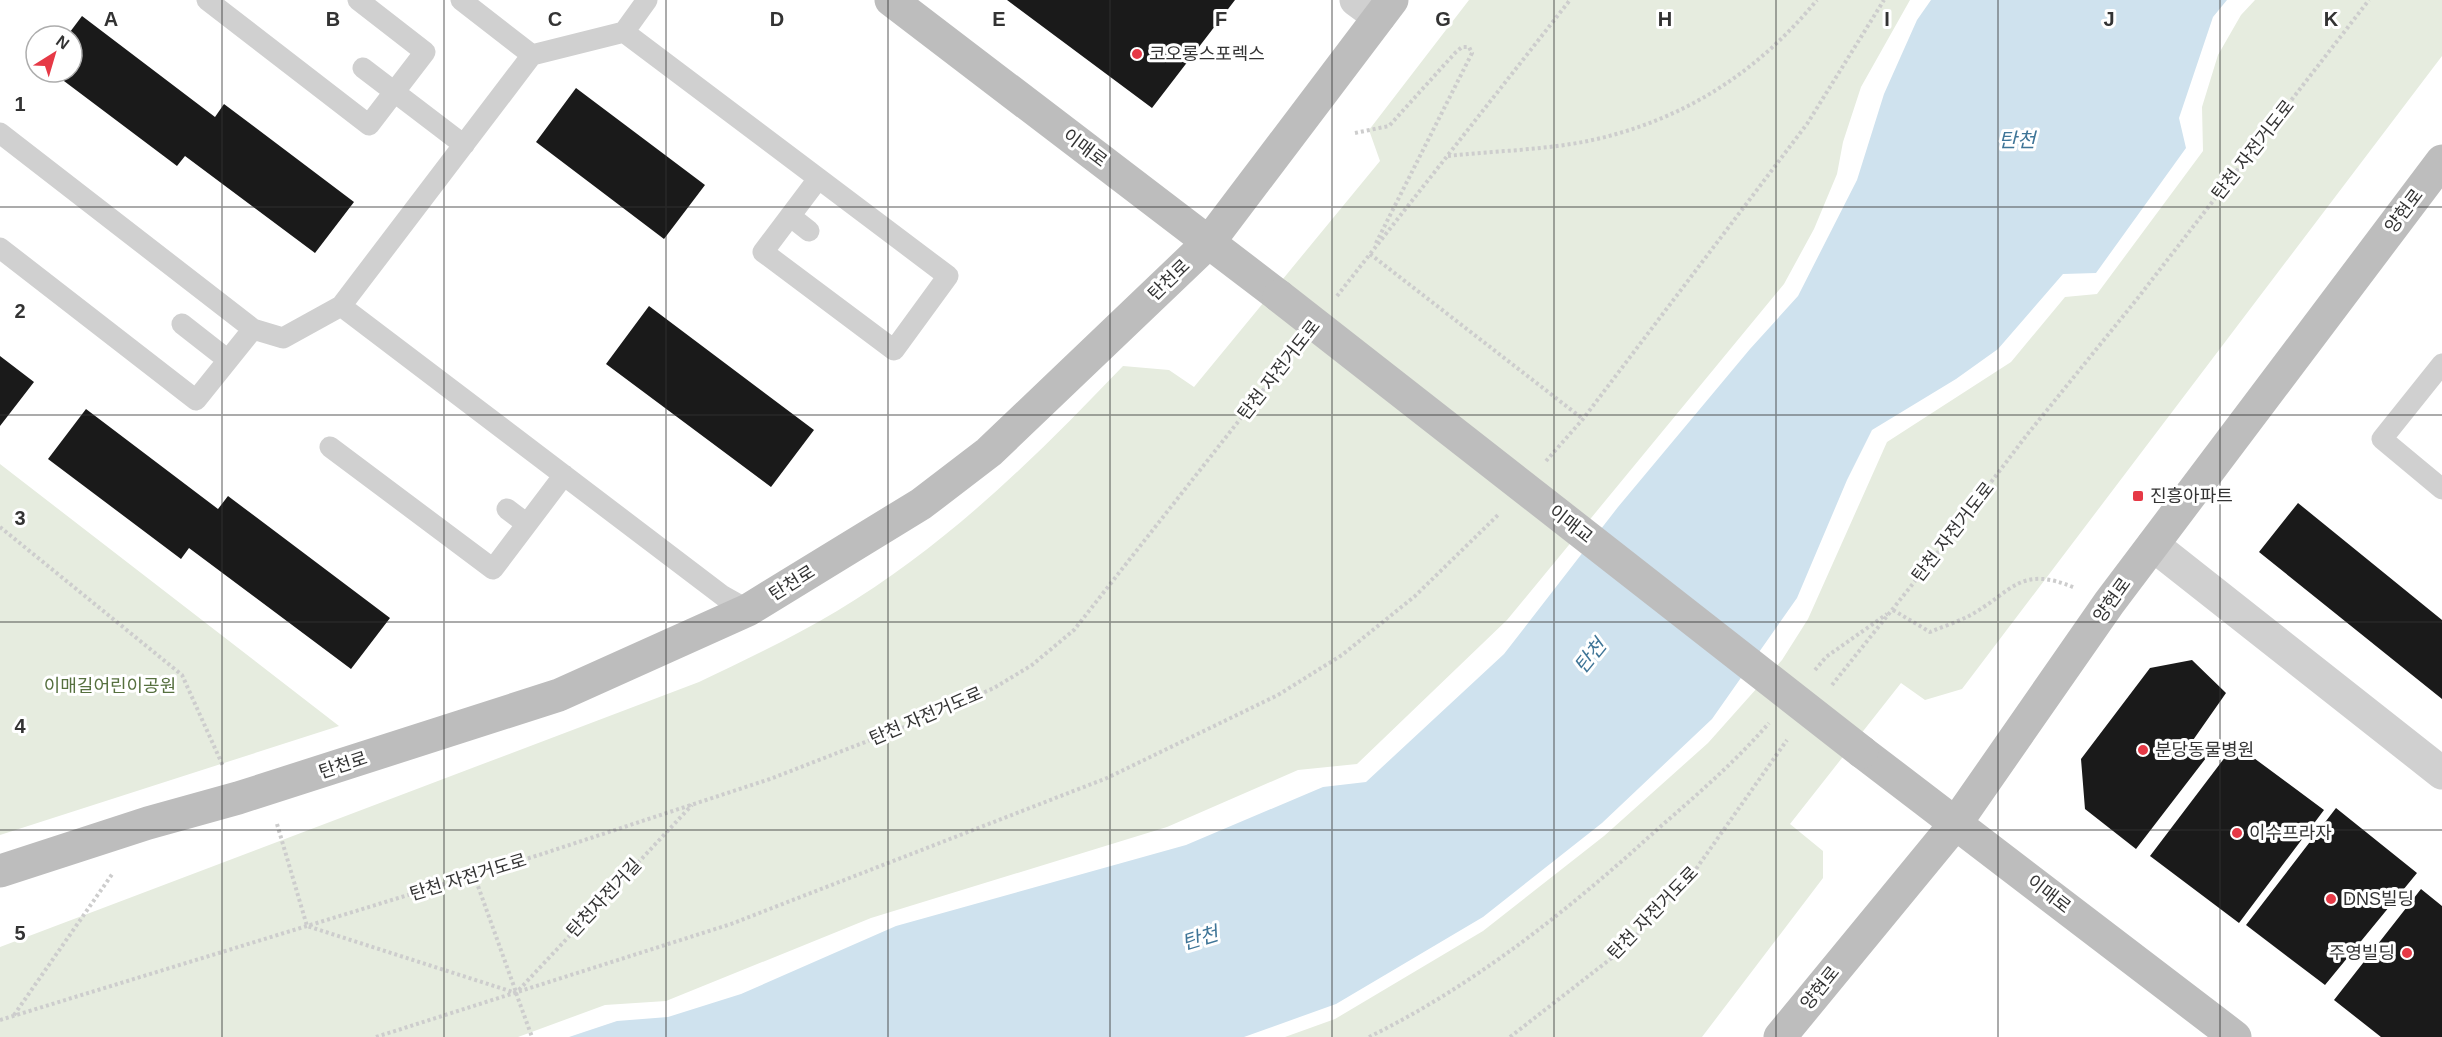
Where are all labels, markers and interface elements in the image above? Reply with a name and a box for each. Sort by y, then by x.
text: A [104,8,118,30]
text: B [326,8,340,30]
text: C [548,8,562,30]
text: D [770,8,784,30]
text: E [992,8,1006,30]
text: F [1215,8,1227,30]
text: G [1435,8,1451,30]
text: H [1658,8,1672,30]
text: I [1884,8,1890,30]
text: J [2103,8,2115,30]
text: K [2324,8,2339,30]
north arrow [24,24,84,84]
text: N [53,32,72,53]
place label: 코오롱스포렉스 [1149,44,1265,64]
marker: 코오롱스포렉스 [1130,47,1144,61]
text: 1 [14,93,26,115]
street label: 탄천 자전거도로 [2208,96,2298,204]
street label: 이매로 [1059,125,1111,171]
water label: 탄천 [1999,129,2038,151]
street label: 양현로 [2381,185,2427,237]
street label: 탄천로 [1144,256,1194,304]
text: 2 [14,300,26,322]
street label: 탄천 자전거도로 [1234,316,1324,424]
street label: 탄천 자전거도로 [1908,478,1998,586]
place label: 진흥아파트 [2150,486,2233,506]
marker: 진흥아파트 [2131,489,2145,503]
street label: 이매교 [1545,501,1597,547]
text: 3 [14,507,26,529]
street label: 탄천로 [766,561,818,605]
street label: 양현로 [2089,574,2135,626]
water label: 탄천 [1570,633,1612,677]
park label: 이매길어린이공원 [44,676,176,696]
street label: 탄천 자전거도로 [866,683,986,749]
text: 4 [14,715,26,737]
place label: 분당동물병원 [2155,740,2254,760]
marker: 분당동물병원 [2136,743,2150,757]
street label: 탄천로 [316,748,370,782]
place label: 이수프라자 [2249,823,2332,843]
marker: 이수프라자 [2230,826,2244,840]
street label: 탄천 자전거도로 [407,850,529,904]
street label: 탄천자전거길 [563,855,645,941]
street label: 탄천 자전거도로 [1604,863,1702,963]
street label: 이매로 [2023,871,2075,917]
place label: DNS빌딩 [2343,889,2414,909]
marker: DNS빌딩 [2324,892,2338,906]
water label: 탄천 [1179,921,1223,954]
text: 5 [14,922,26,944]
place label: 주영빌딩 [2329,943,2395,963]
marker: 주영빌딩 [2400,946,2414,960]
street label: 양현로 [1797,962,1843,1014]

